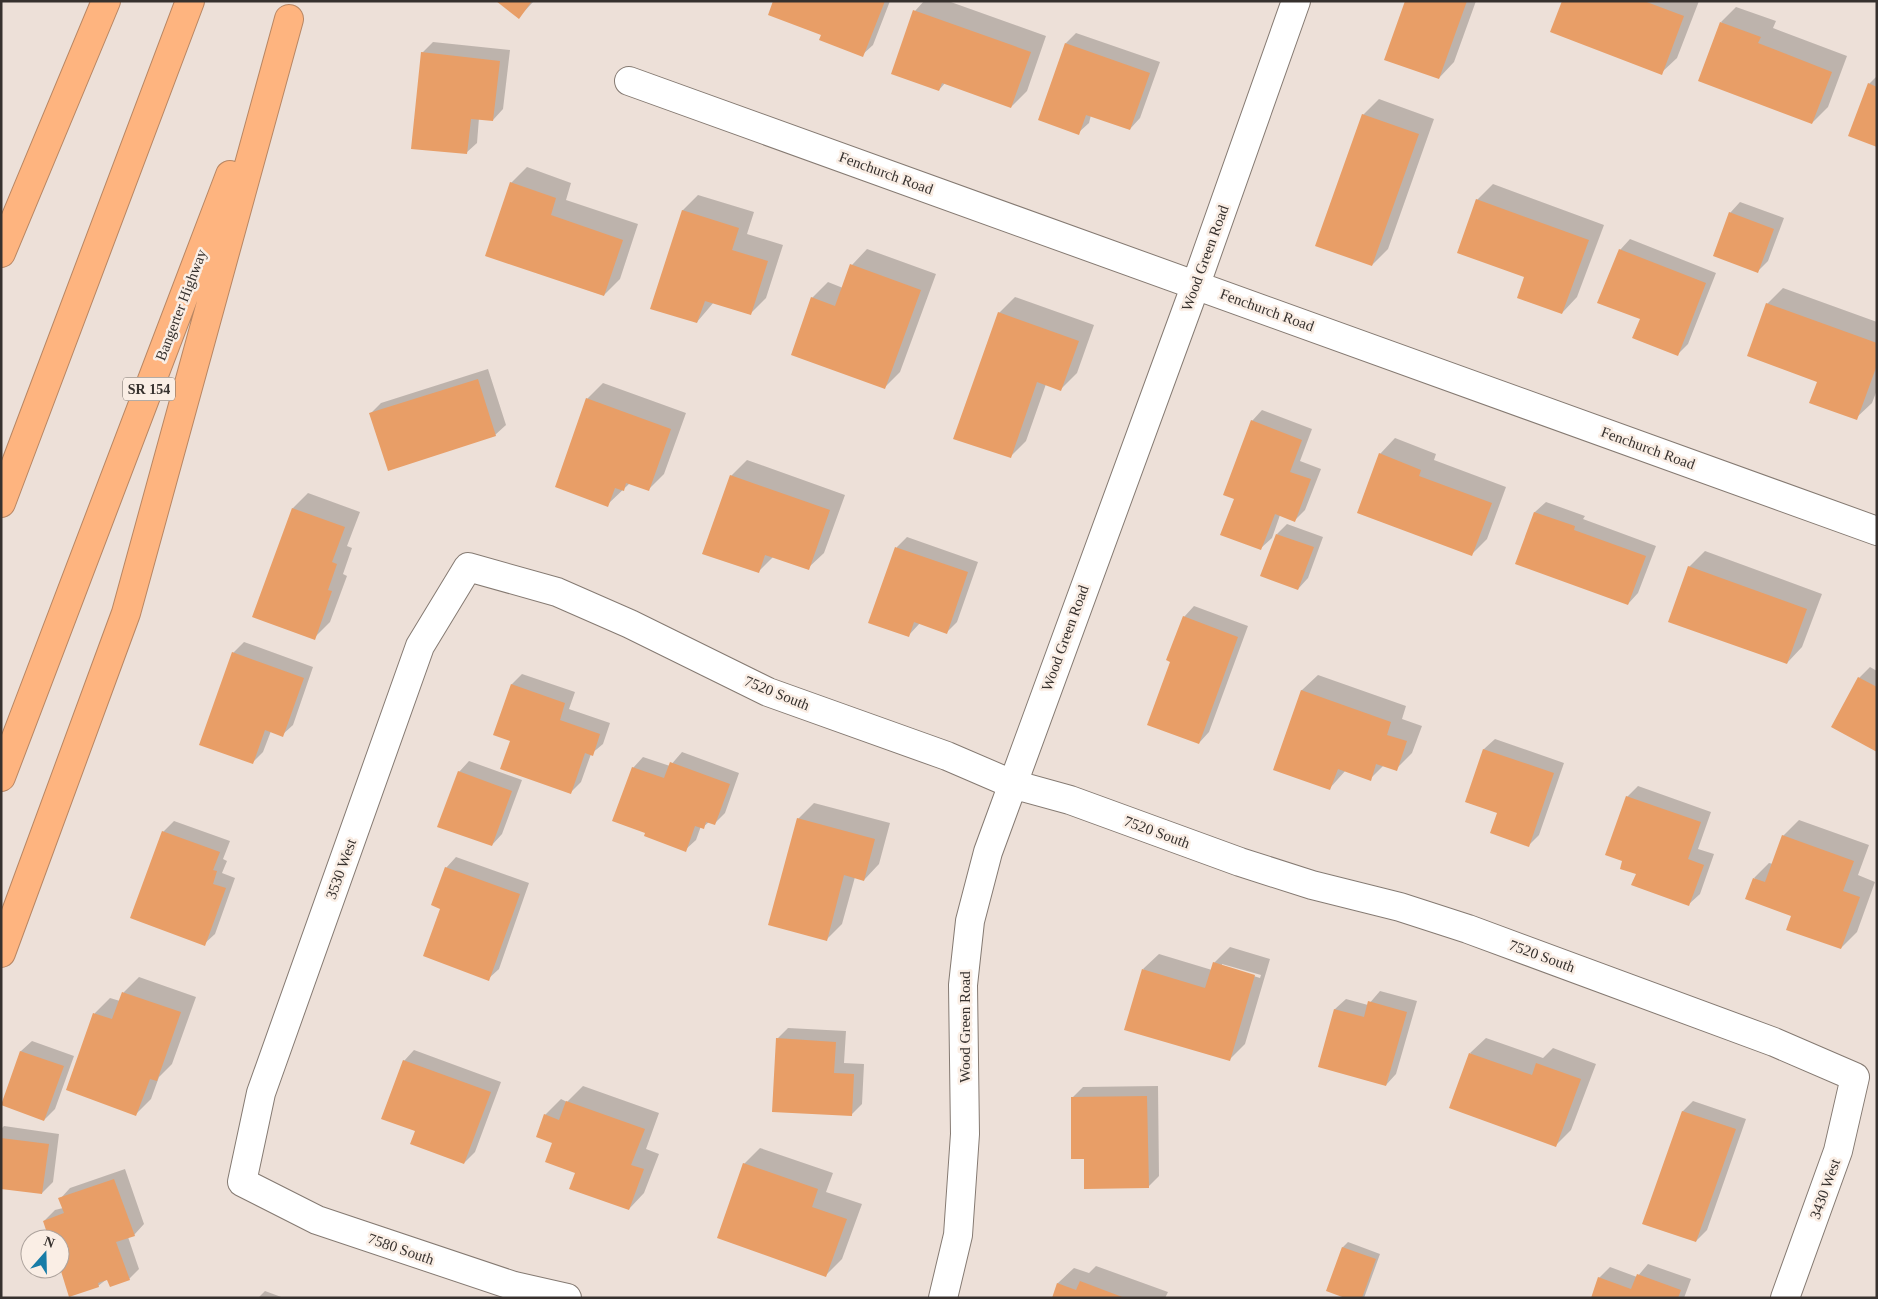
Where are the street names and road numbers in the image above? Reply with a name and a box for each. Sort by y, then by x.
street label: Fenchurch Road [837,149,936,198]
street label: Wood Green Road [1178,203,1232,313]
street label: Bangerter Highway [152,247,210,363]
street label: Fenchurch Road [1218,286,1317,335]
road number: SR 154 [123,378,175,400]
street label: Fenchurch Road [1599,424,1698,473]
street label: Wood Green Road [1038,583,1092,693]
street label: 7520 South [742,673,812,713]
street label: 7520 South [1122,813,1193,851]
street label: 3530 West [323,836,360,901]
street label: 7520 South [1507,937,1578,975]
street label: Wood Green Road [957,971,973,1083]
street label: 3430 West [1807,1156,1844,1221]
street label: 7580 South [366,1230,437,1268]

